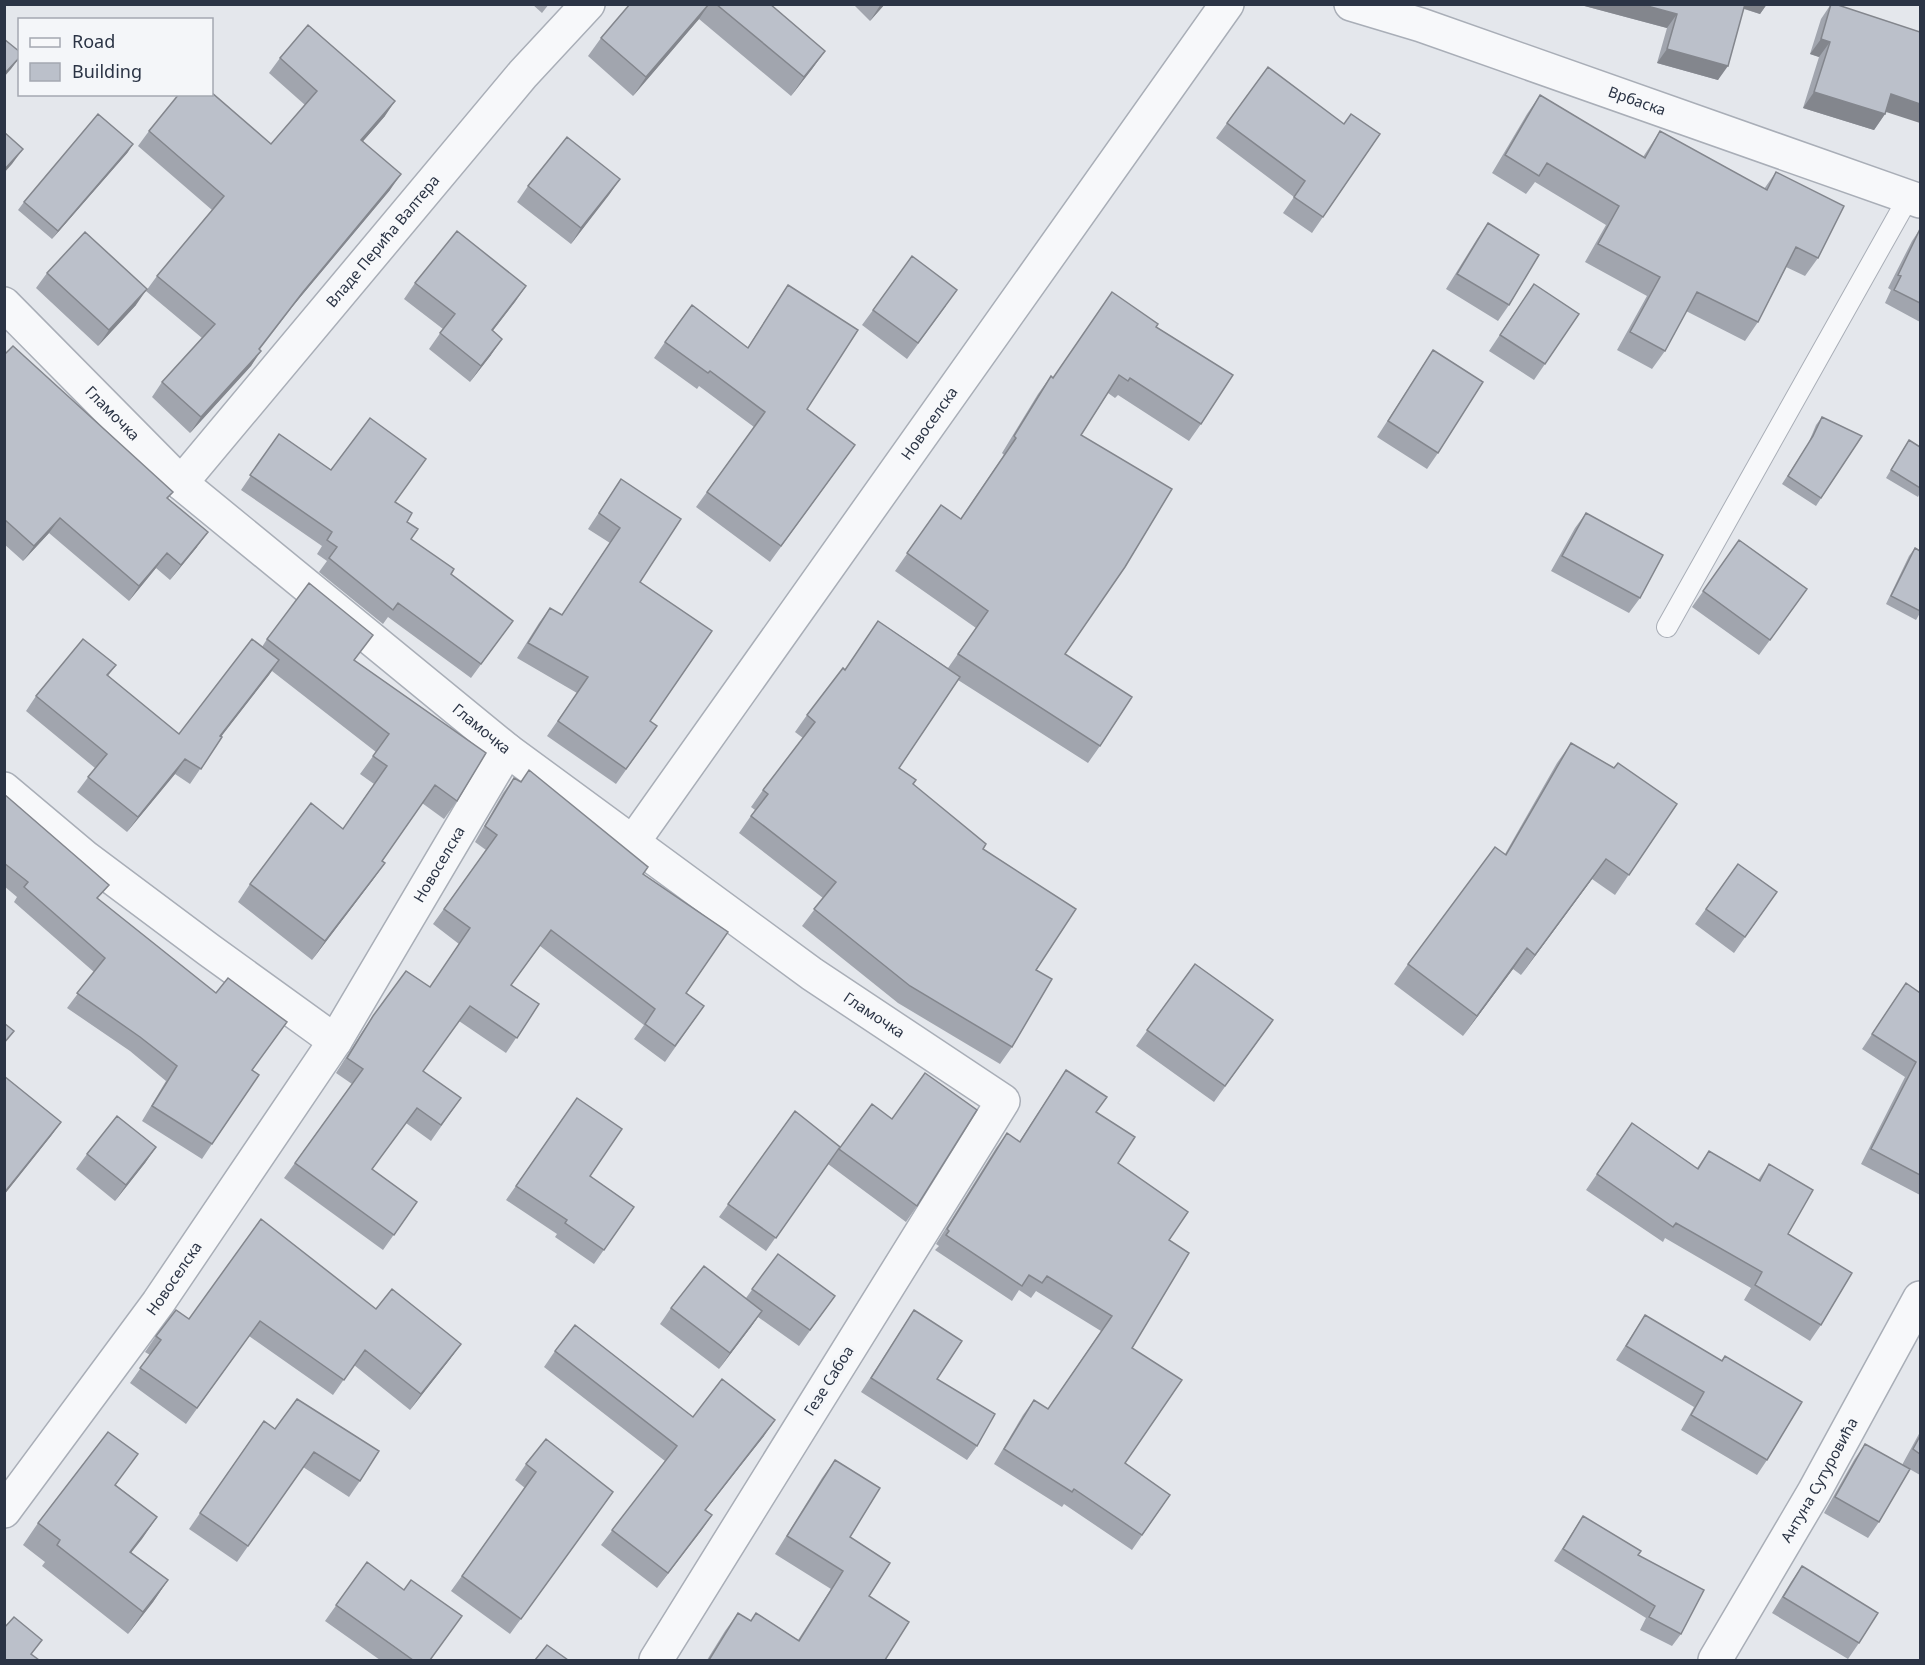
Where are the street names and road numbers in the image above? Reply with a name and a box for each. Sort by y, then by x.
street label: Врбаска [1606,81,1669,120]
street label: Владе Перића Валтера [321,170,444,311]
street label: Гламочка [81,381,145,445]
street label: Новоселска [896,382,962,463]
street label: Гламочка [449,698,515,758]
street label: Новоселска [408,822,469,906]
street label: Гламочка [840,987,909,1042]
street label: Новоселска [141,1237,206,1319]
street label: Гезе Сабоа [799,1342,858,1419]
street label: Антуна Сутуровића [1776,1414,1862,1546]

